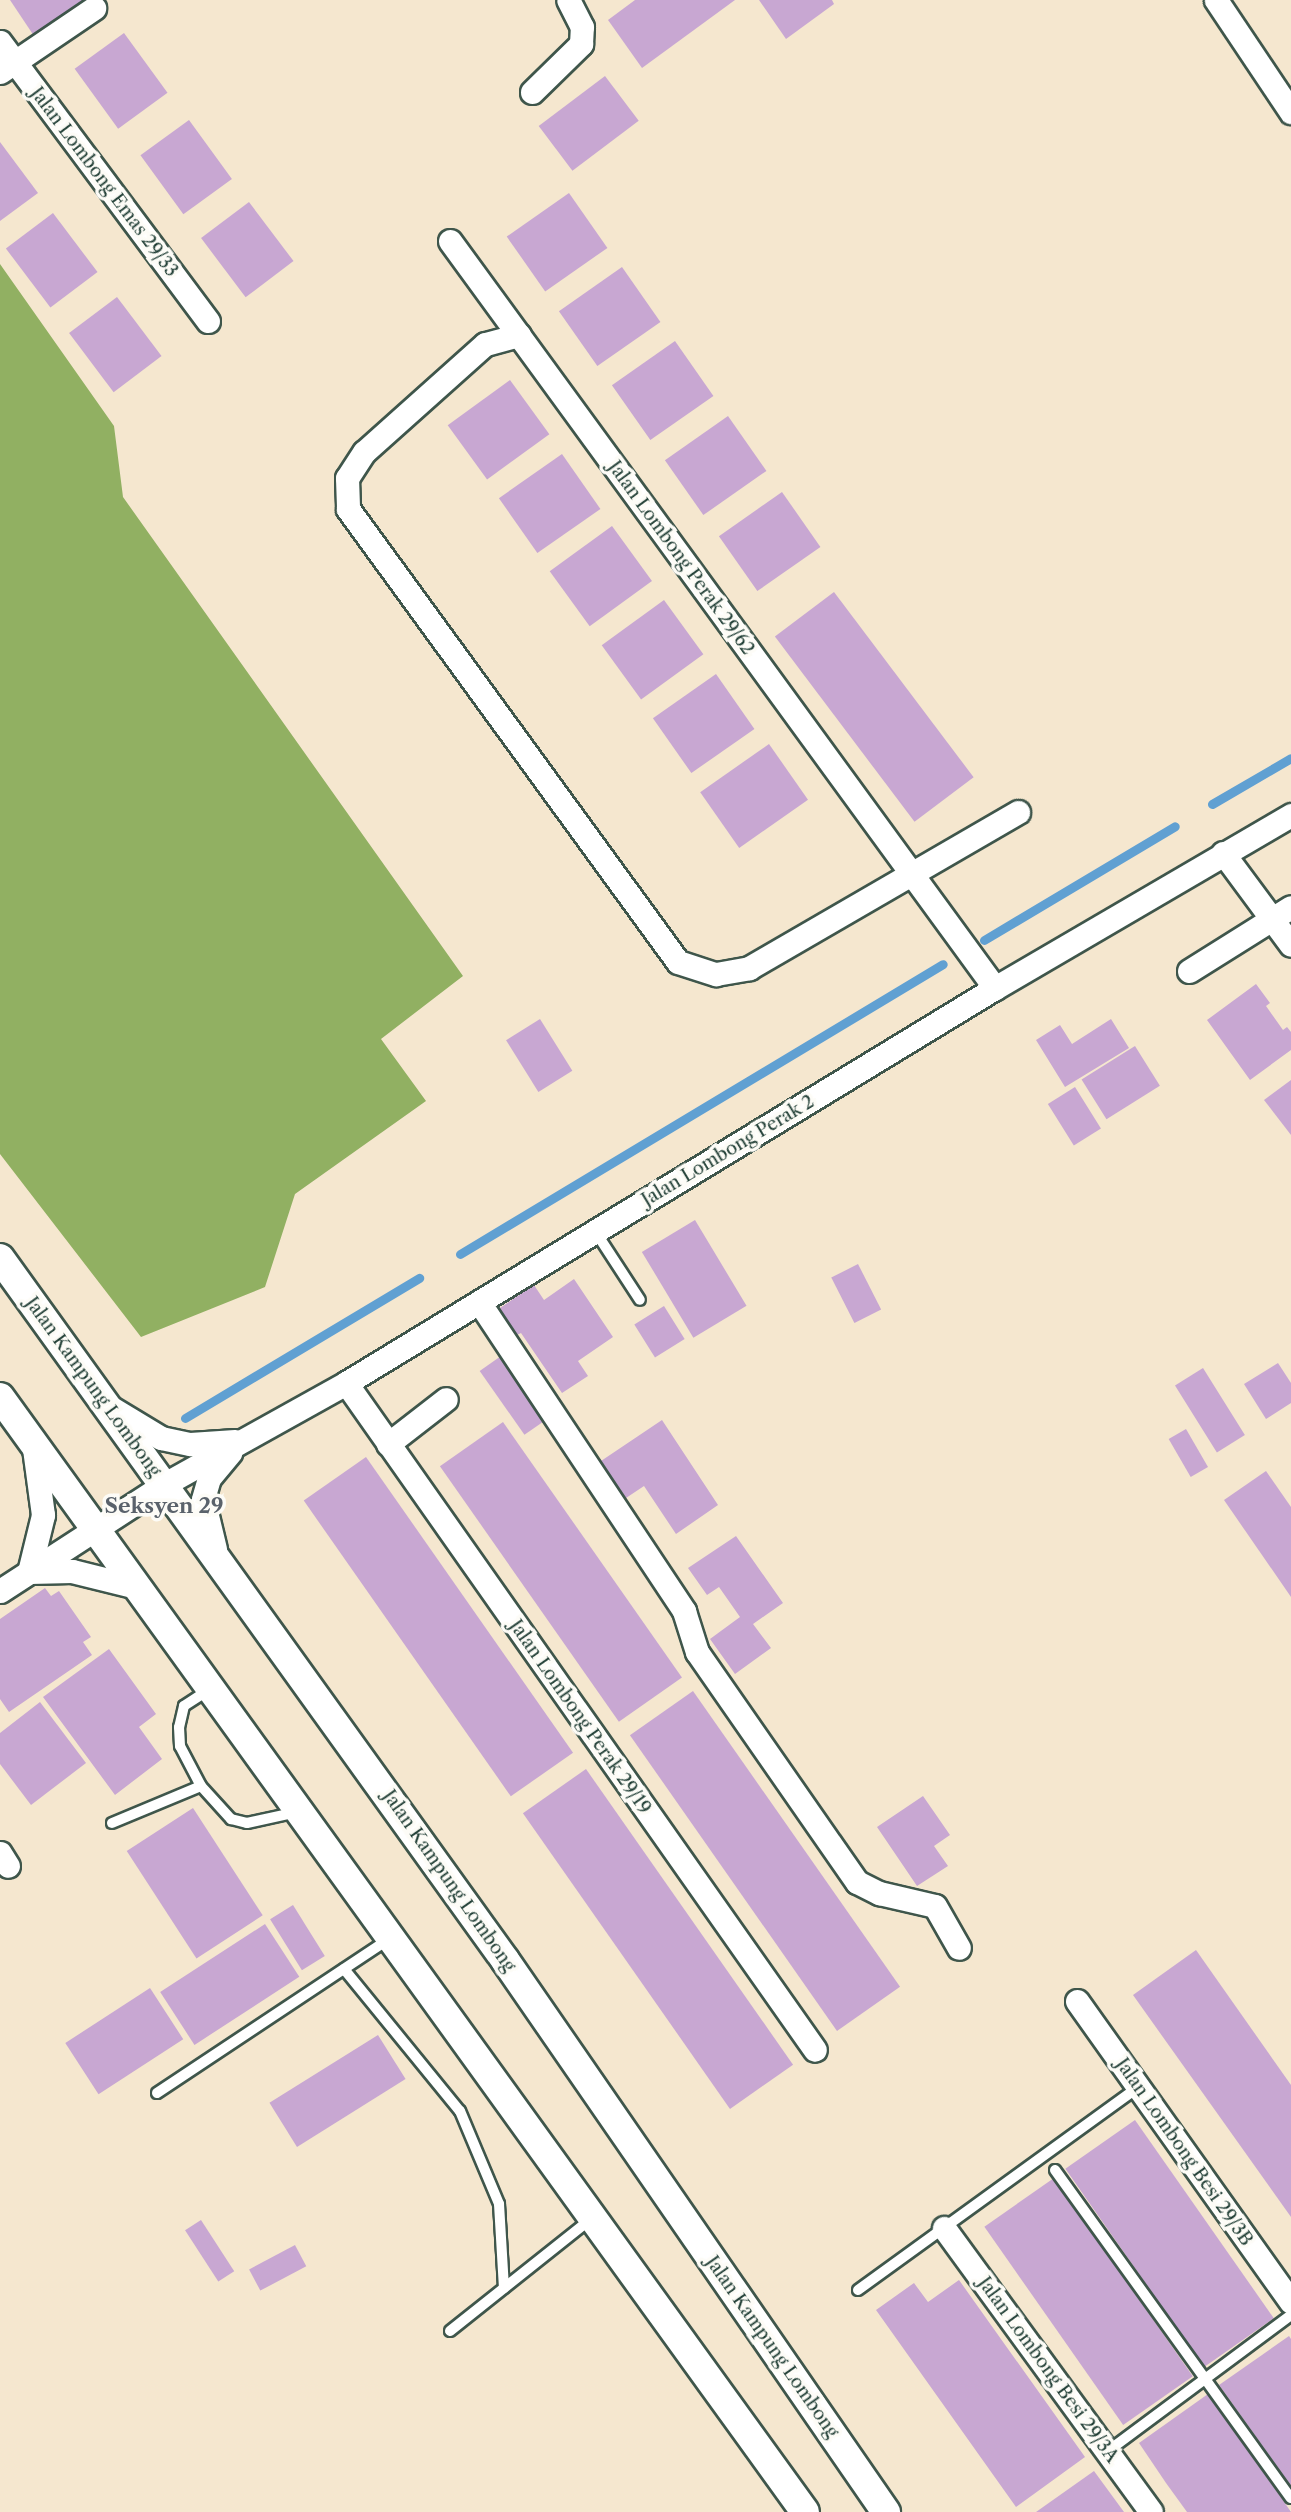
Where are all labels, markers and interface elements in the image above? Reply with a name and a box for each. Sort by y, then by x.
street label: Jalan Lombong Emas 29/33 [26,83,182,281]
street label: Jalan Lombong Perak 29/62 [603,457,759,659]
street label: Jalan Lombong Perak 2 [638,1091,818,1211]
street label: Jalan Kampung Lombong [21,1293,165,1481]
district label: Seksyen 29 [104,1493,224,1519]
street label: Jalan Lombong Perak 29/19 [505,1616,655,1818]
street label: Jalan Kampung Lombong [378,1786,520,1976]
street label: Jalan Lombong Besi 29/3B [1111,2054,1257,2250]
street label: Jalan Kampung Lombong [701,2252,843,2442]
street label: Jalan Lombong Besi 29/3A [973,2273,1123,2467]

